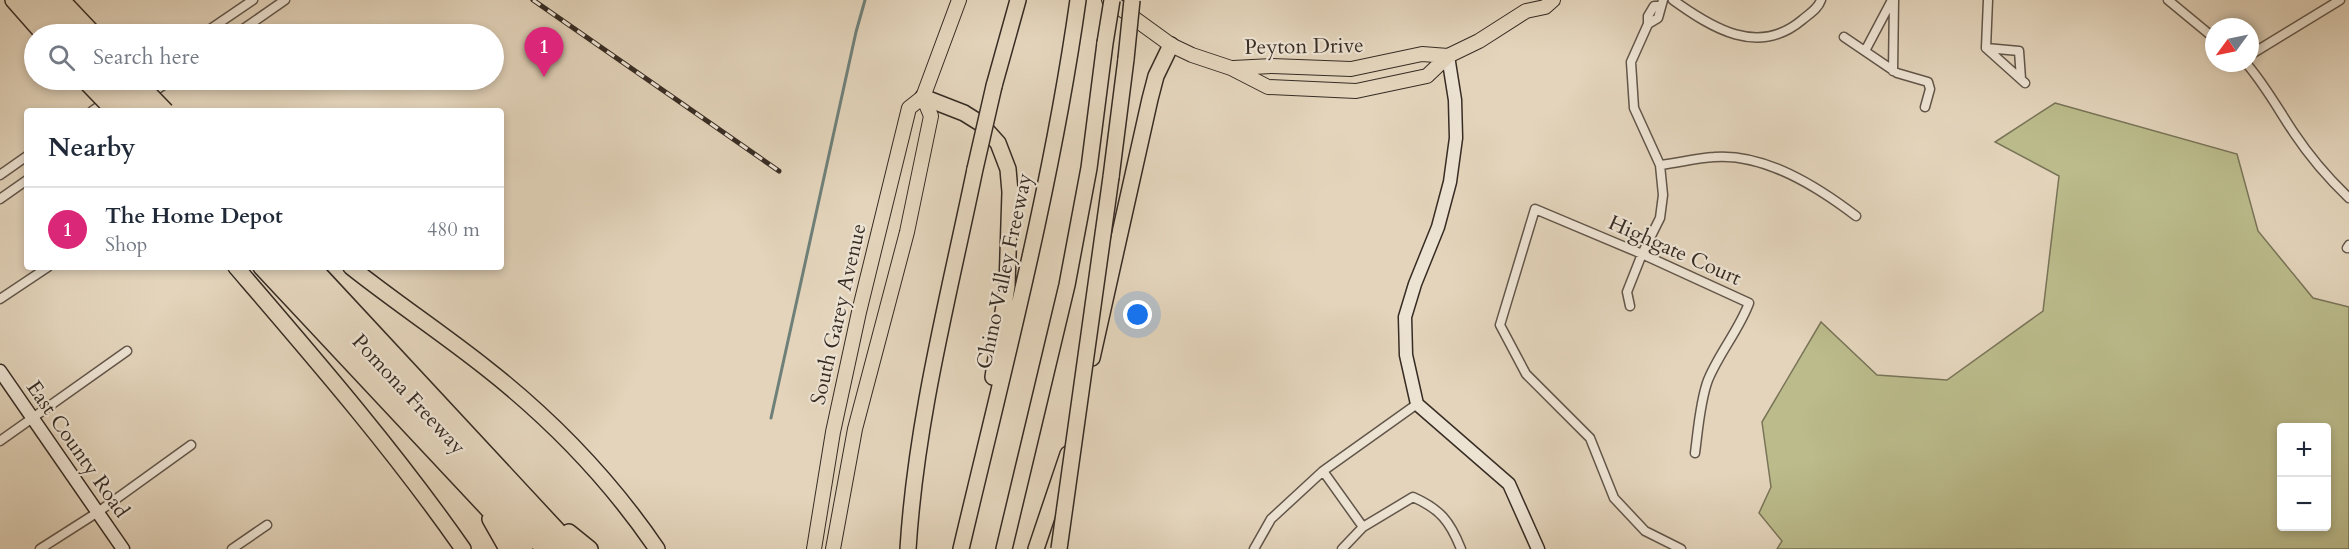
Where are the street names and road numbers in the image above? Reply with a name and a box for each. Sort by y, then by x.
street label: Peyton Drive [1244,31,1364,62]
street label: Chino Valley Freeway [970,170,1039,372]
street label: Highgate Court [1604,208,1746,293]
street label: South Garey Avenue [804,221,873,407]
street label: Pomona Freeway [345,328,472,461]
street label: East County Road [19,375,136,524]

